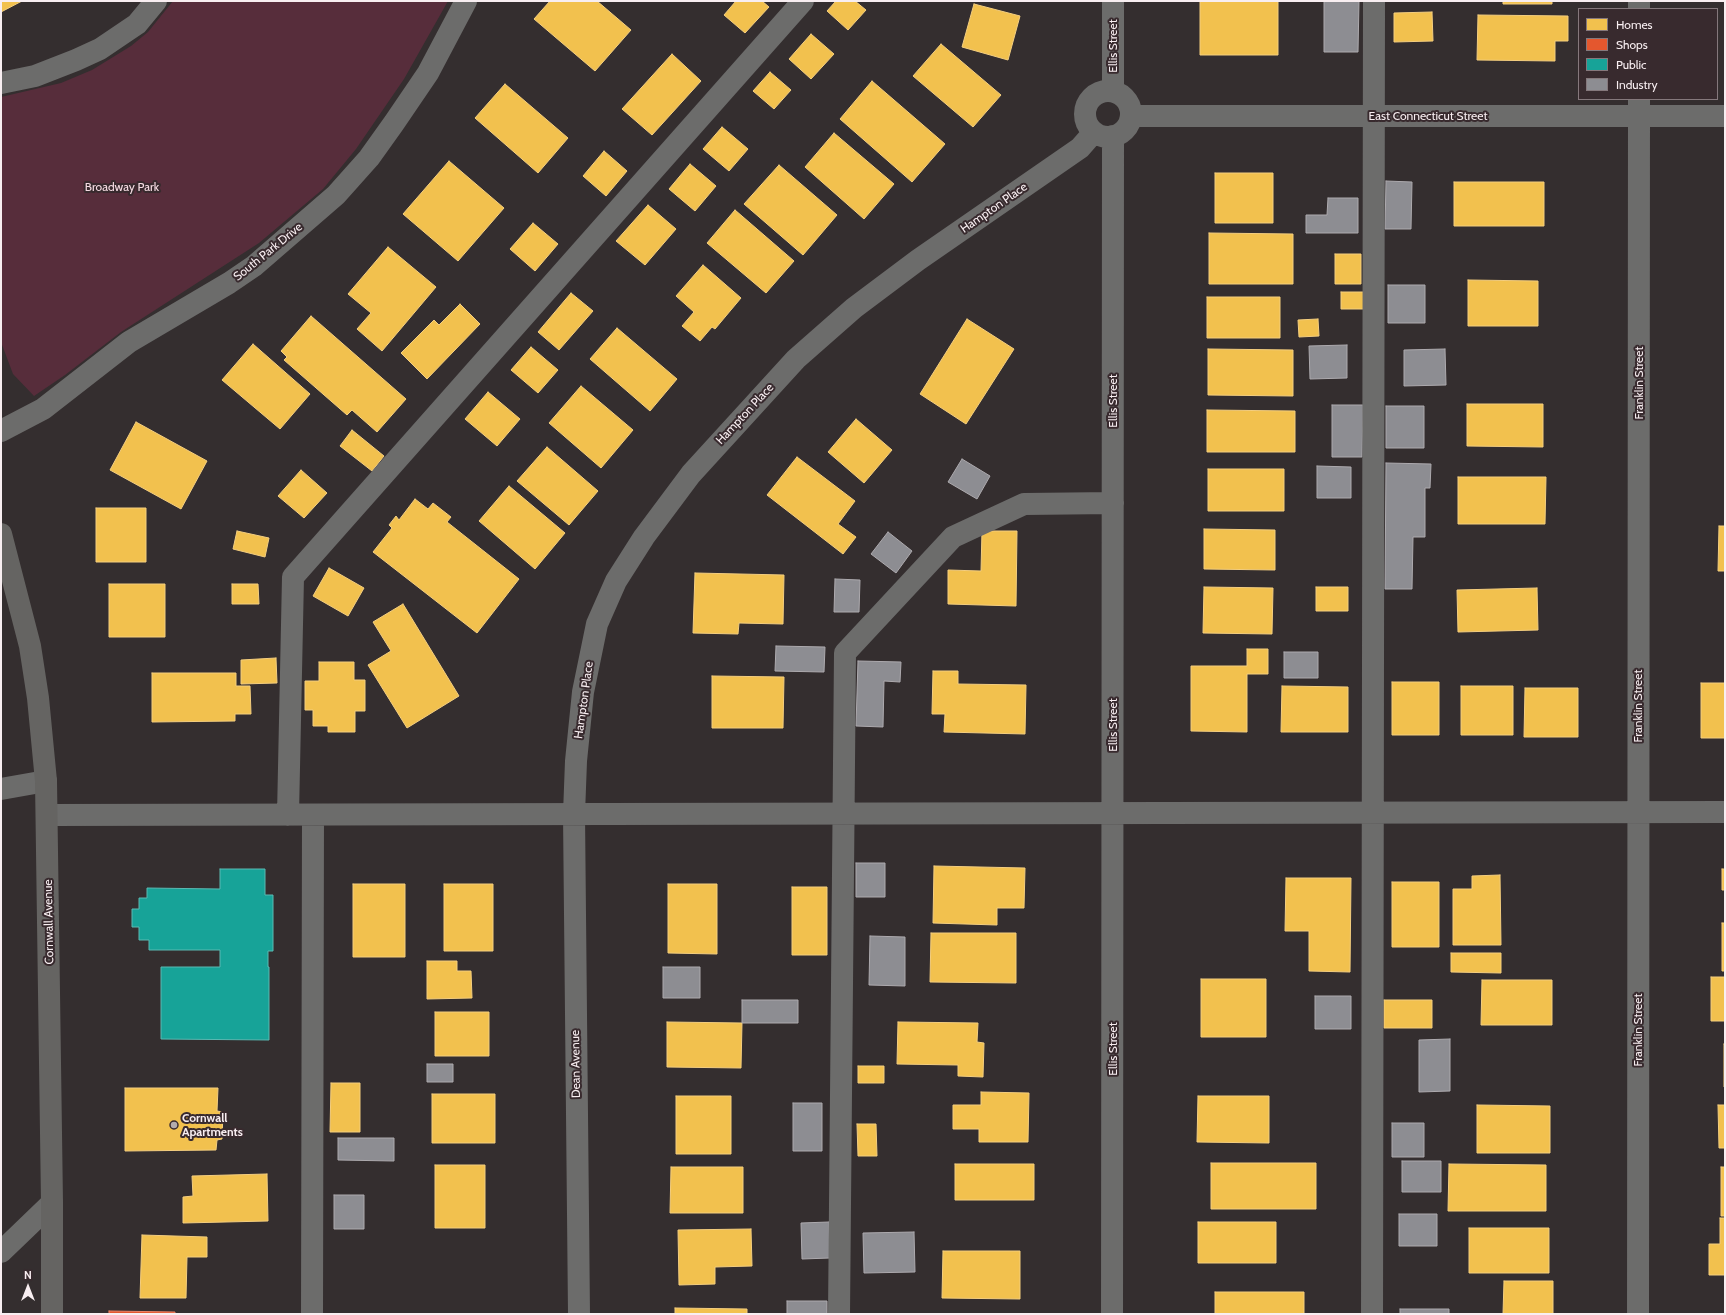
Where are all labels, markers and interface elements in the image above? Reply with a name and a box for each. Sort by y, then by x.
legend [1578,8,1718,100]
text: Homes [1616,17,1653,32]
street label: Ellis Street [1106,19,1120,73]
text: Shops [1616,37,1648,52]
text: Public [1616,57,1647,72]
text: Industry [1616,77,1657,92]
street label: East Connecticut Street [1369,109,1487,123]
park label: Broadway Park [85,180,159,194]
street label: Hampton Place [958,180,1030,236]
street label: South Park Drive [231,220,305,284]
street label: Franklin Street [1632,347,1646,419]
street label: Ellis Street [1106,374,1120,428]
street label: Hampton Place [713,381,777,447]
street label: Hampton Place [571,660,597,740]
street label: Franklin Street [1631,670,1645,742]
street label: Ellis Street [1106,698,1120,752]
street label: Cornwall Avenue [41,879,57,965]
street label: Franklin Street [1631,994,1645,1066]
street label: Ellis Street [1106,1022,1120,1076]
street label: Dean Avenue [568,1030,584,1098]
place label: Cornwall Apartments [182,1111,243,1139]
marker: Cornwall Apartments [169,1120,179,1130]
north arrow [8,1267,48,1307]
text: N [24,1268,32,1282]

